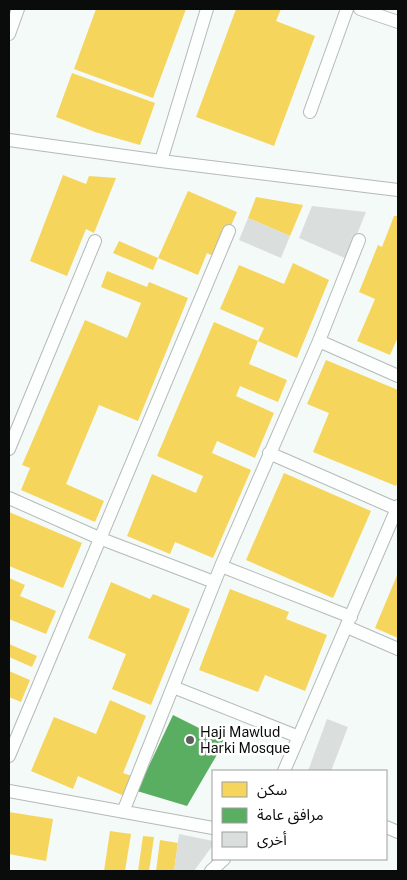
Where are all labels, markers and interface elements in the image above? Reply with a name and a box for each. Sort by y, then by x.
place label: Haji Mawlud Harki Mosque [200,724,290,756]
marker: Haji Mawlud Harki Mosque [184,734,196,746]
legend [212,770,387,860]
text: سكن [257,781,288,799]
text: مرافق عامة [257,806,324,825]
text: أخرى [257,831,287,849]

